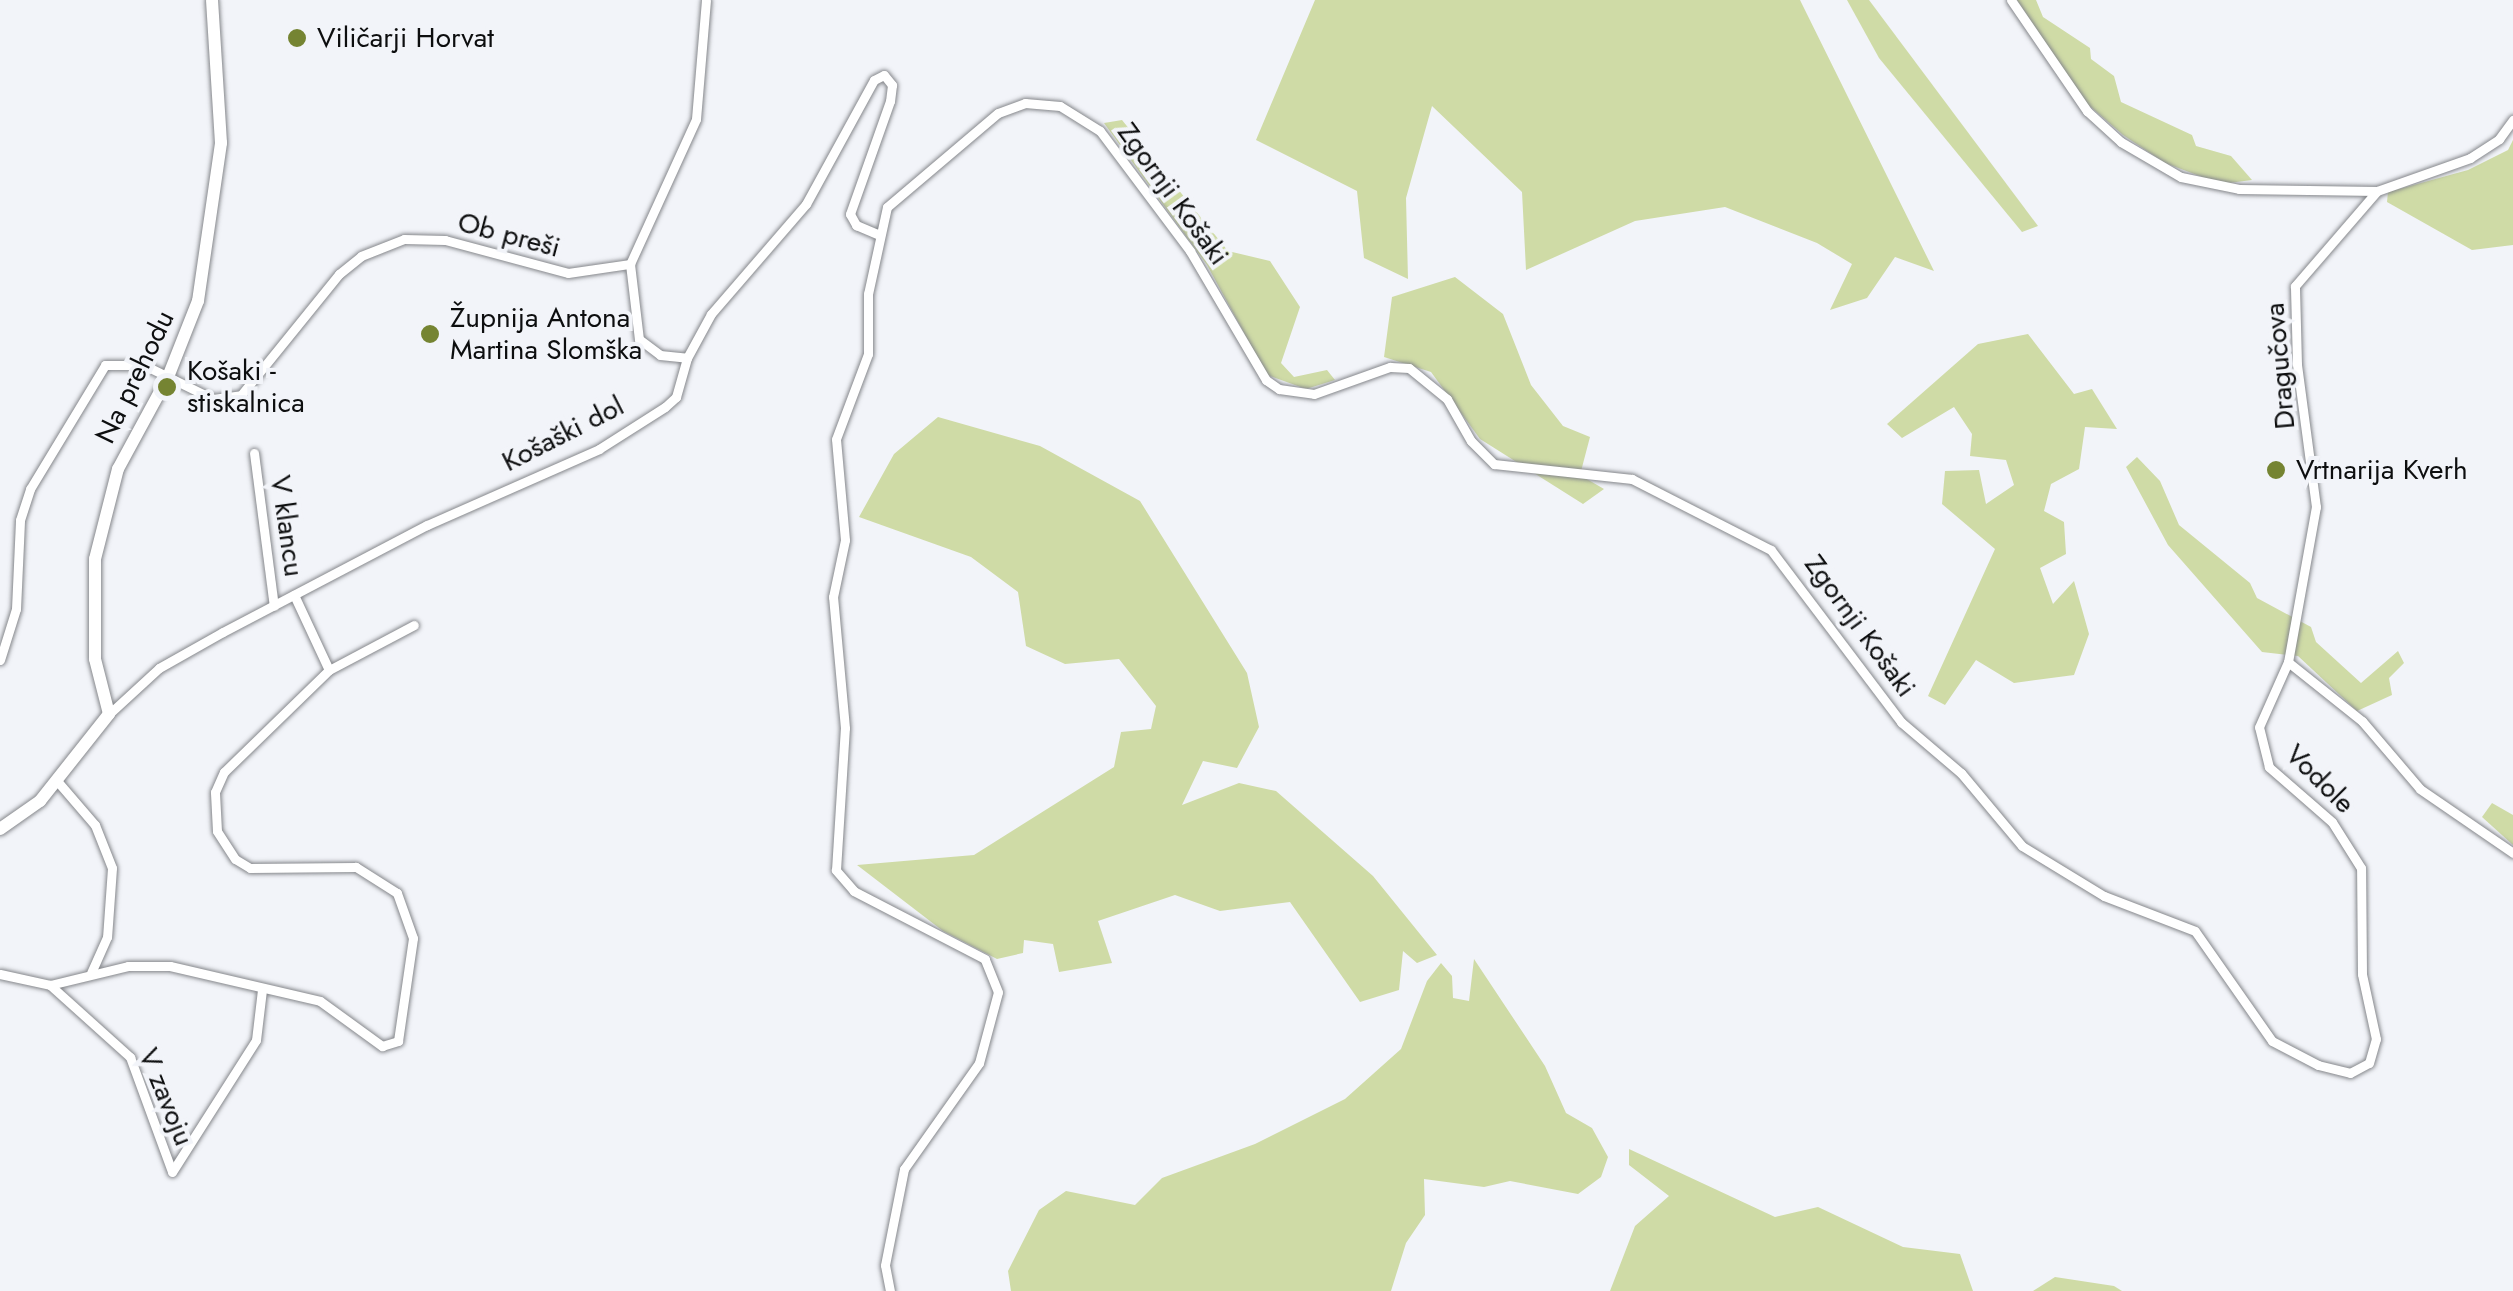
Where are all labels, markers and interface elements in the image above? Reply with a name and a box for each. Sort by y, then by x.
place label: Viličarji Horvat [317,21,494,55]
marker: Viličarji Horvat [286,27,308,49]
street label: Zgornji Košaki [1110,116,1236,272]
street label: Ob preši [454,205,564,265]
place label: Župnija Antona Martina Slomška [450,301,642,367]
street label: Dragučova [2258,301,2302,431]
street label: Na prehodu [88,305,182,449]
marker: Župnija Antona Martina Slomška [419,323,441,345]
place label: Košaki - stiskalnica [187,354,305,420]
marker: Košaki - stiskalnica [156,376,178,398]
street label: Košaški dol [497,389,629,479]
place label: Vrtnarija Kverh [2296,453,2468,487]
marker: Vrtnarija Kverh [2265,459,2287,481]
street label: V klancu [263,473,311,579]
street label: Zgornji Košaki [1797,548,1923,704]
street label: Vodole [2279,738,2361,820]
street label: V zavoju [131,1043,201,1151]

